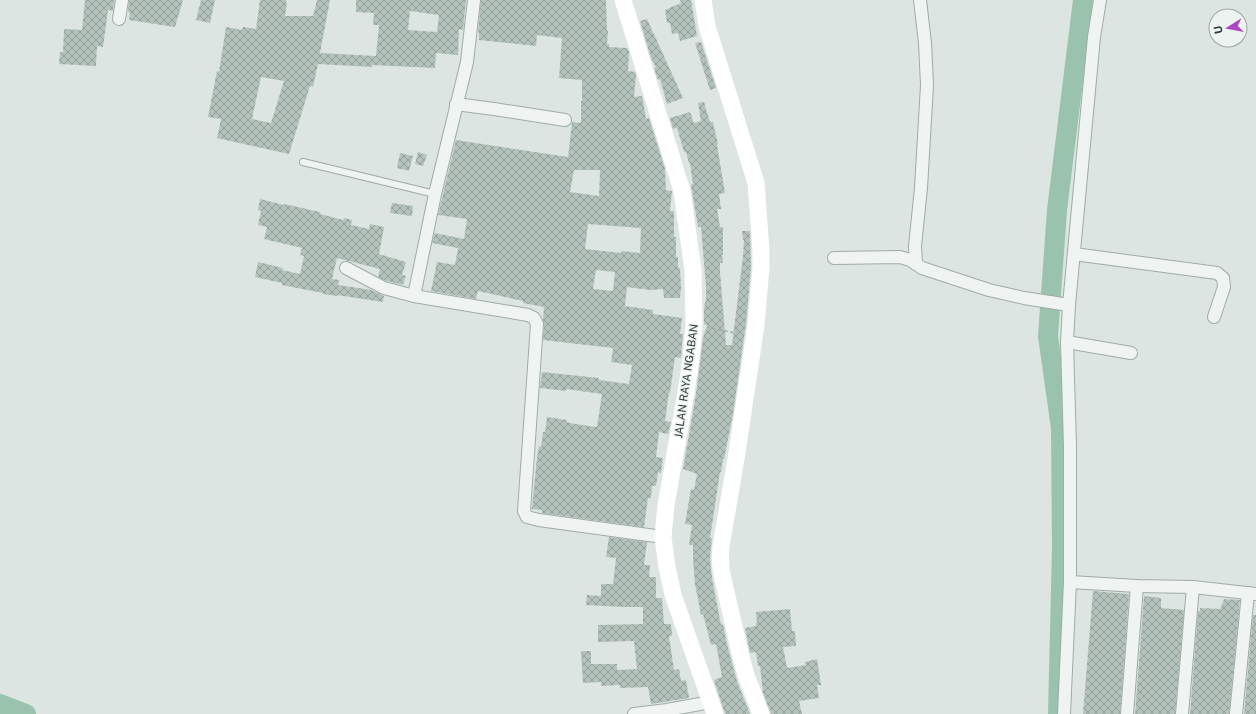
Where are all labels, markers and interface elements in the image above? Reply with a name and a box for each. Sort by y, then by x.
north arrow [1208,8,1248,48]
text: U [1212,25,1225,35]
street label: JALAN RAYA NGABAN [672,323,700,439]

